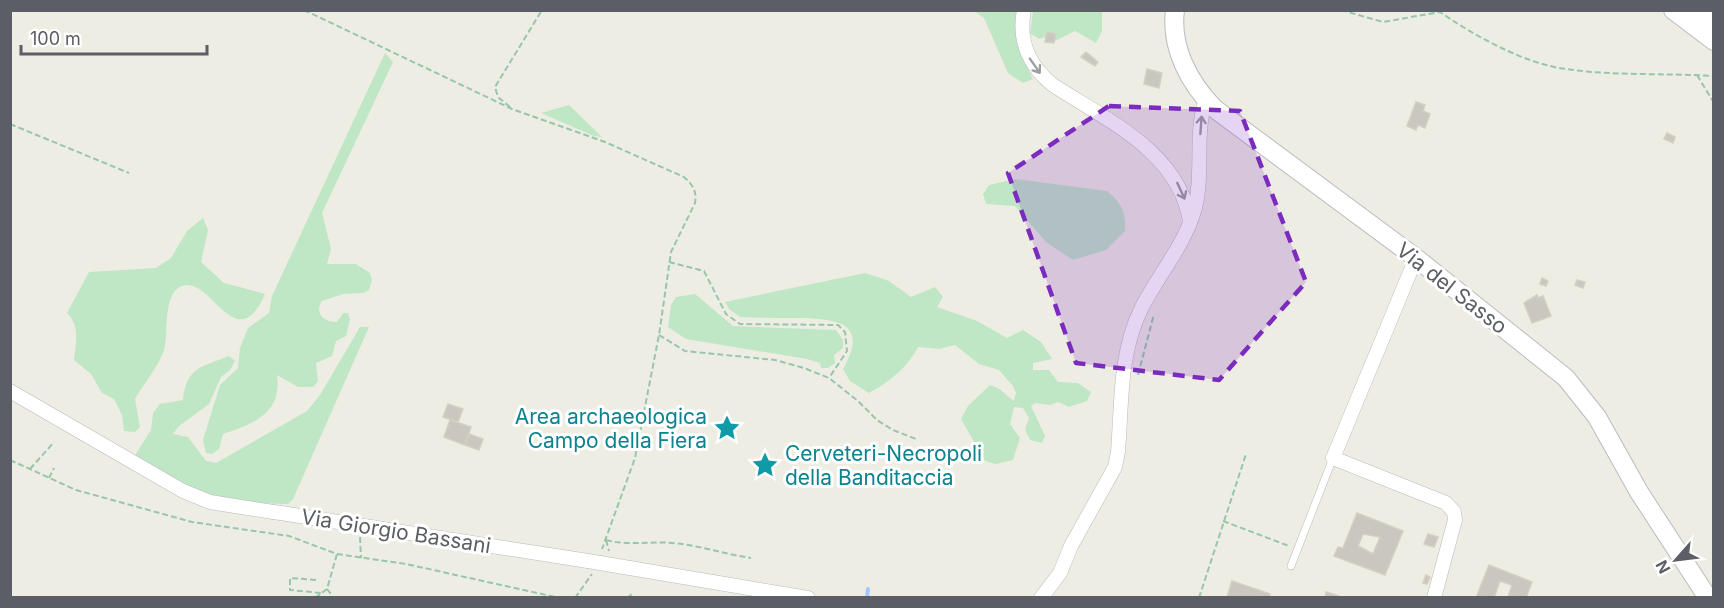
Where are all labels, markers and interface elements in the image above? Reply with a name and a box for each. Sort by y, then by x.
scale bar [21,18,207,56]
text: 100 m [30,28,81,49]
one-way arrow [1029,57,1041,73]
one-way arrow [1195,115,1206,135]
one-way arrow [1175,182,1187,200]
street label: Via del Sasso [1392,237,1512,339]
place label: Area archaeologica Campo della Fiera [515,404,707,453]
place icon: Area archaeologica Campo della Fiera [712,413,742,443]
place label: Cerveteri-Necropoli della Banditaccia [785,441,982,490]
place icon: Cerveteri-Necropoli della Banditaccia [750,450,780,480]
street label: Via Giorgio Bassani [299,504,493,558]
north arrow [1646,530,1706,590]
text: N [1651,557,1674,577]

